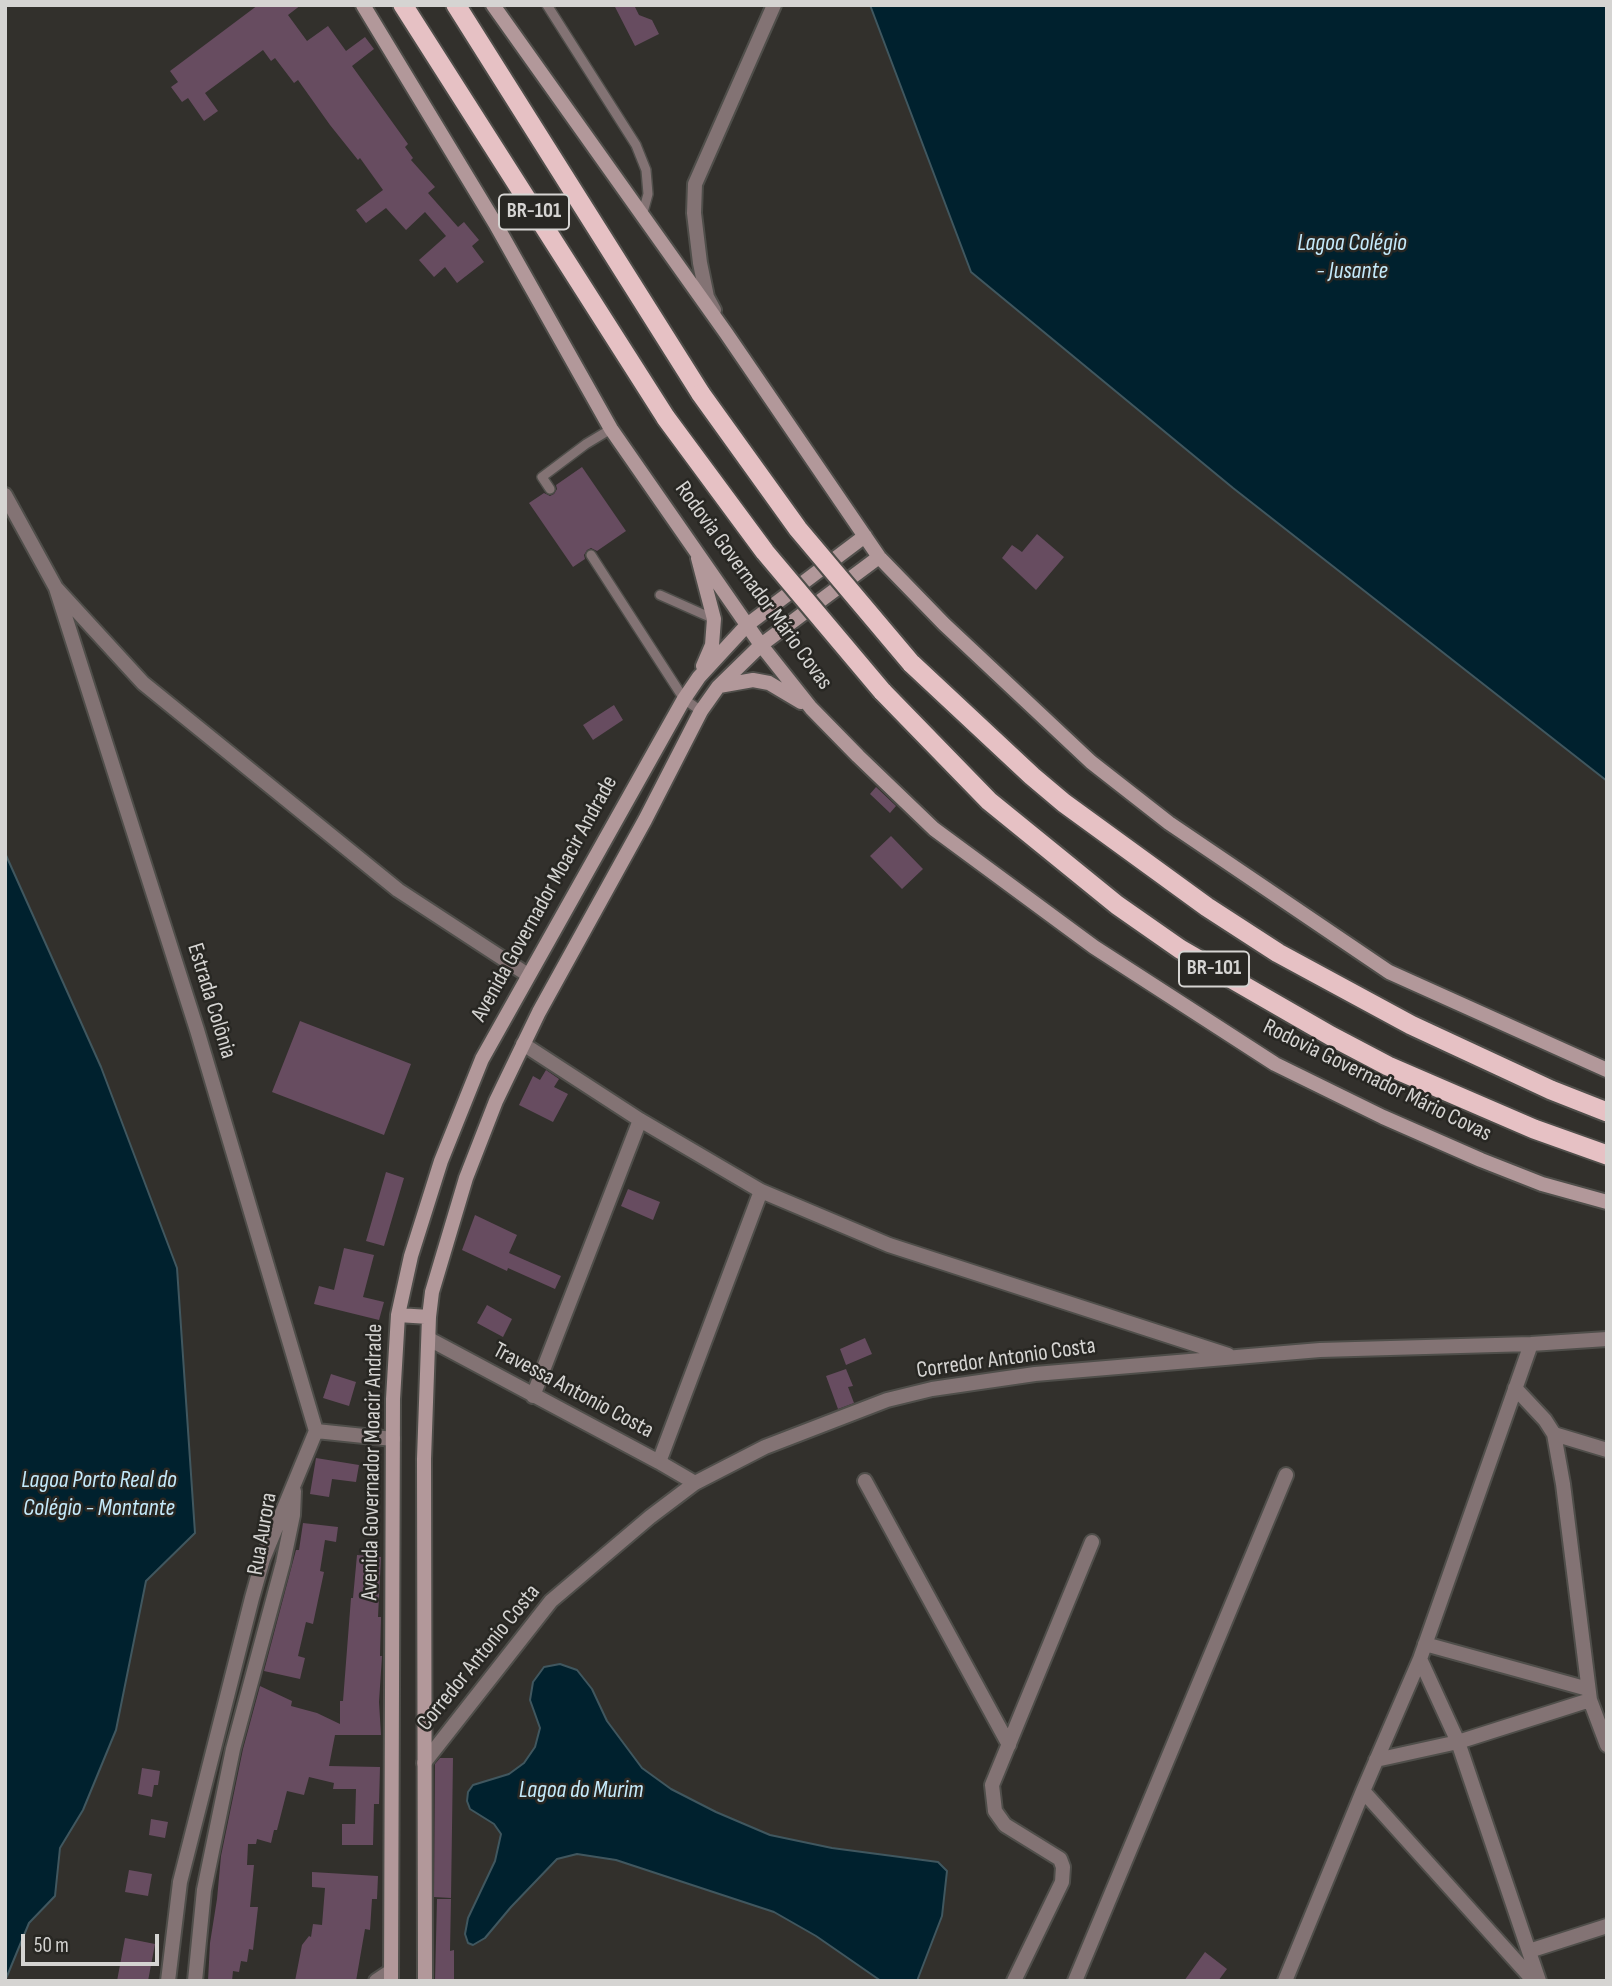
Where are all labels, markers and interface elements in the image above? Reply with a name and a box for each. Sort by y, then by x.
road number: BR-101 [499,194,569,230]
water label: Lagoa Colégio - Jusante [1297,230,1407,286]
street label: Rodovia Governador Mário Covas [668,476,838,696]
street label: Avenida Governador Moacir Andrade [466,771,624,1027]
street label: Estrada Colônia [180,940,242,1062]
road number: BR-101 [1179,951,1249,986]
street label: Rodovia Governador Mário Covas [1258,1014,1496,1148]
street label: Avenida Governador Moacir Andrade [357,1323,389,1601]
street label: Corredor Antonio Costa [915,1333,1097,1385]
street label: Travessa Antonio Costa [488,1337,658,1445]
water label: Lagoa Porto Real do Colégio - Montante [21,1467,177,1523]
street label: Rua Aurora [242,1491,284,1577]
street label: Corredor Antonio Costa [411,1579,547,1737]
water label: Lagoa do Murim [519,1777,643,1805]
scale bar [24,1920,163,1964]
text: 50 m [34,1933,69,1958]

